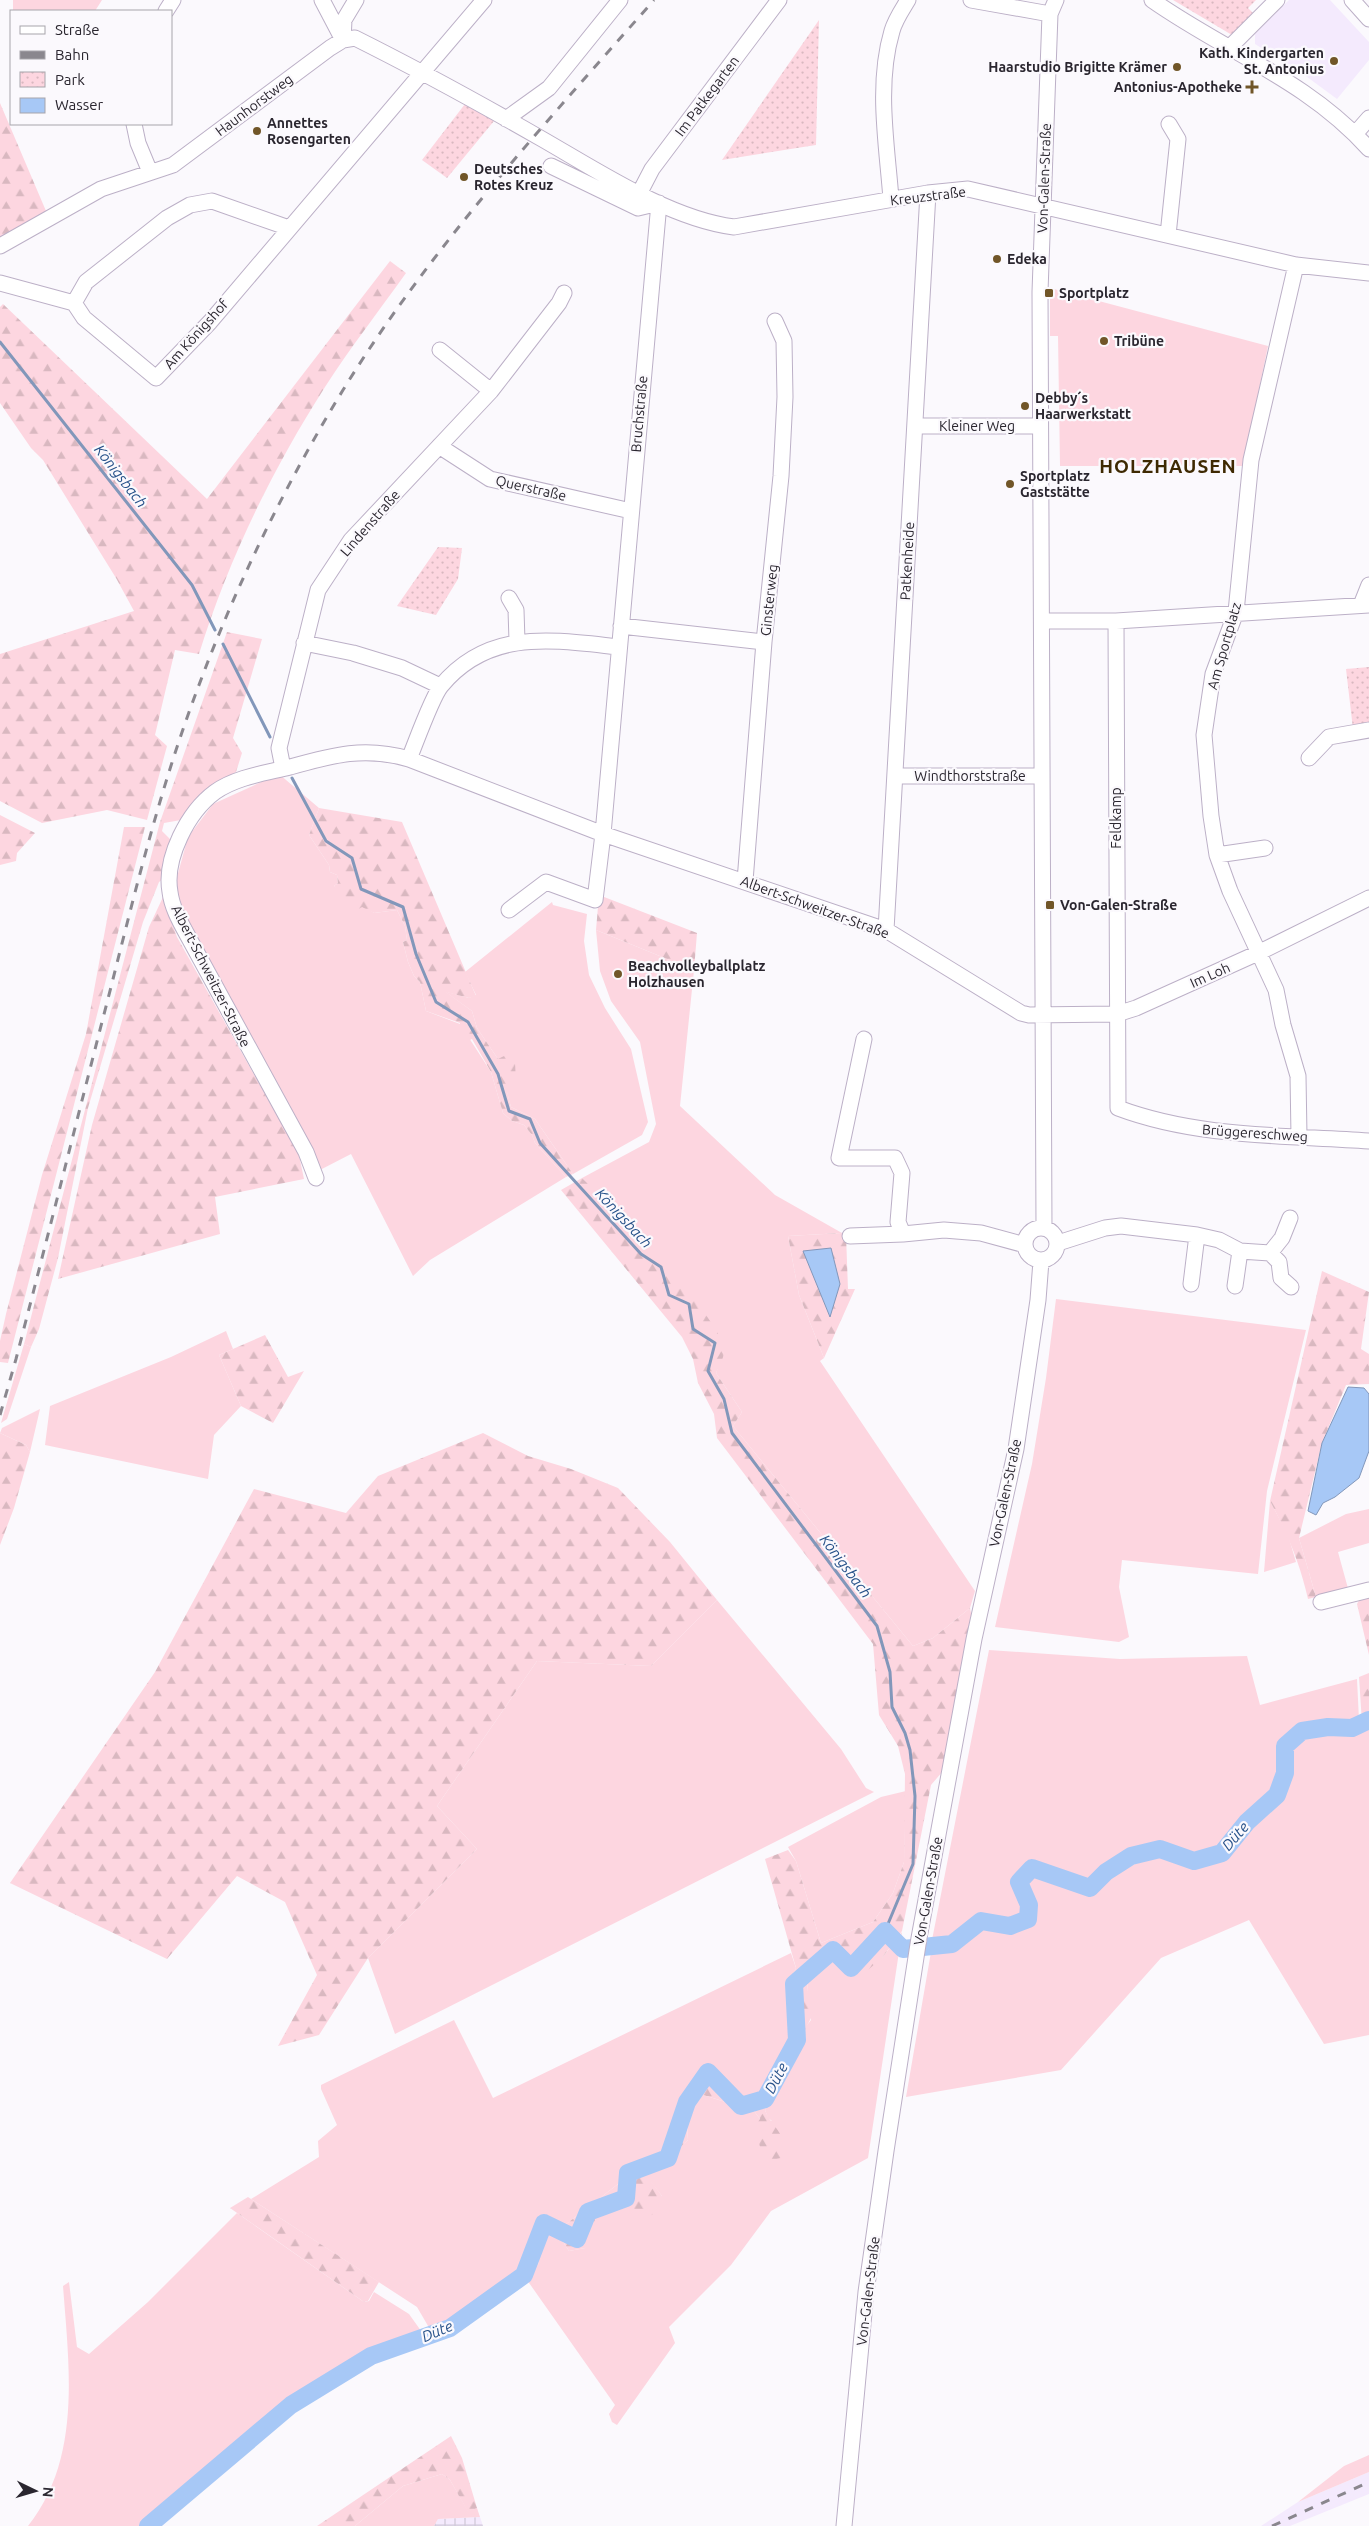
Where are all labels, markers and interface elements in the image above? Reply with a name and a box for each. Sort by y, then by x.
legend [10,10,172,125]
text: Straße [55,21,99,38]
place label: Kath. Kindergarten St. Antonius [1199,45,1324,77]
text: Bahn [55,46,89,63]
street label: Im Patkegarten [672,53,742,139]
marker: Kath. Kindergarten St. Antonius [1328,55,1340,67]
place label: Haarstudio Brigitte Krämer [988,59,1167,75]
marker: Haarstudio Brigitte Krämer [1171,61,1183,73]
text: Park [55,71,85,88]
street label: Haunhorstweg [212,71,296,139]
place label: Antonius-Apotheke [1114,79,1242,95]
marker: Antonius-Apotheke [1246,81,1258,93]
text: Wasser [55,96,104,113]
place label: Annettes Rosengarten [267,115,351,147]
street label: Von-Galen-Straße [1034,123,1054,233]
marker: Annettes Rosengarten [251,125,263,137]
place label: Deutsches Rotes Kreuz [474,161,553,193]
marker: Deutsches Rotes Kreuz [458,171,470,183]
street label: Kreuzstraße [889,183,967,209]
place label: Edeka [1007,251,1047,267]
marker: Edeka [991,253,1003,265]
place label: Sportplatz [1059,285,1129,301]
marker: Sportplatz [1043,287,1055,299]
street label: Am Königshof [161,295,232,372]
place label: Tribüne [1114,333,1164,349]
marker: Tribüne [1098,335,1110,347]
street label: Bruchstraße [628,375,650,453]
place label: Debby´s Haarwerkstatt [1035,390,1131,422]
marker: Debby´s Haarwerkstatt [1019,400,1031,412]
street label: Kleiner Weg [939,418,1015,434]
water label: Königsbach [91,441,151,511]
district label: HOLZHAUSEN [1099,455,1237,477]
place label: Sportplatz Gaststätte [1020,468,1090,500]
street label: Querstraße [494,472,568,504]
marker: Sportplatz Gaststätte [1004,478,1016,490]
street label: Lindenstraße [337,487,403,559]
street label: Patkenheide [897,521,917,601]
street label: Ginsterweg [757,563,781,637]
street label: Am Sportplatz [1204,601,1244,691]
street label: Windthorststraße [914,768,1026,784]
street label: Feldkamp [1108,787,1124,849]
street label: Albert-Schweitzer-Straße [738,873,892,941]
place label: Von-Galen-Straße [1060,897,1177,913]
marker: Von-Galen-Straße [1044,899,1056,911]
street label: Albert-Schweitzer-Straße [168,902,254,1050]
place label: Beachvolleyballplatz Holzhausen [628,958,765,990]
street label: Im Loh [1187,959,1233,991]
marker: Beachvolleyballplatz Holzhausen [612,968,624,980]
street label: Brüggereschweg [1201,1121,1309,1145]
water label: Königsbach [592,1185,656,1251]
street label: Von-Galen-Straße [986,1438,1024,1548]
water label: Königsbach [817,1531,875,1601]
water label: Düte [1218,1818,1252,1854]
street label: Von-Galen-Straße [911,1835,945,1947]
water label: Düte [761,2059,791,2096]
street label: Von-Galen-Straße [853,2235,883,2347]
water label: Düte [419,2317,455,2345]
north arrow [10,2466,60,2516]
text: N [40,2486,56,2498]

